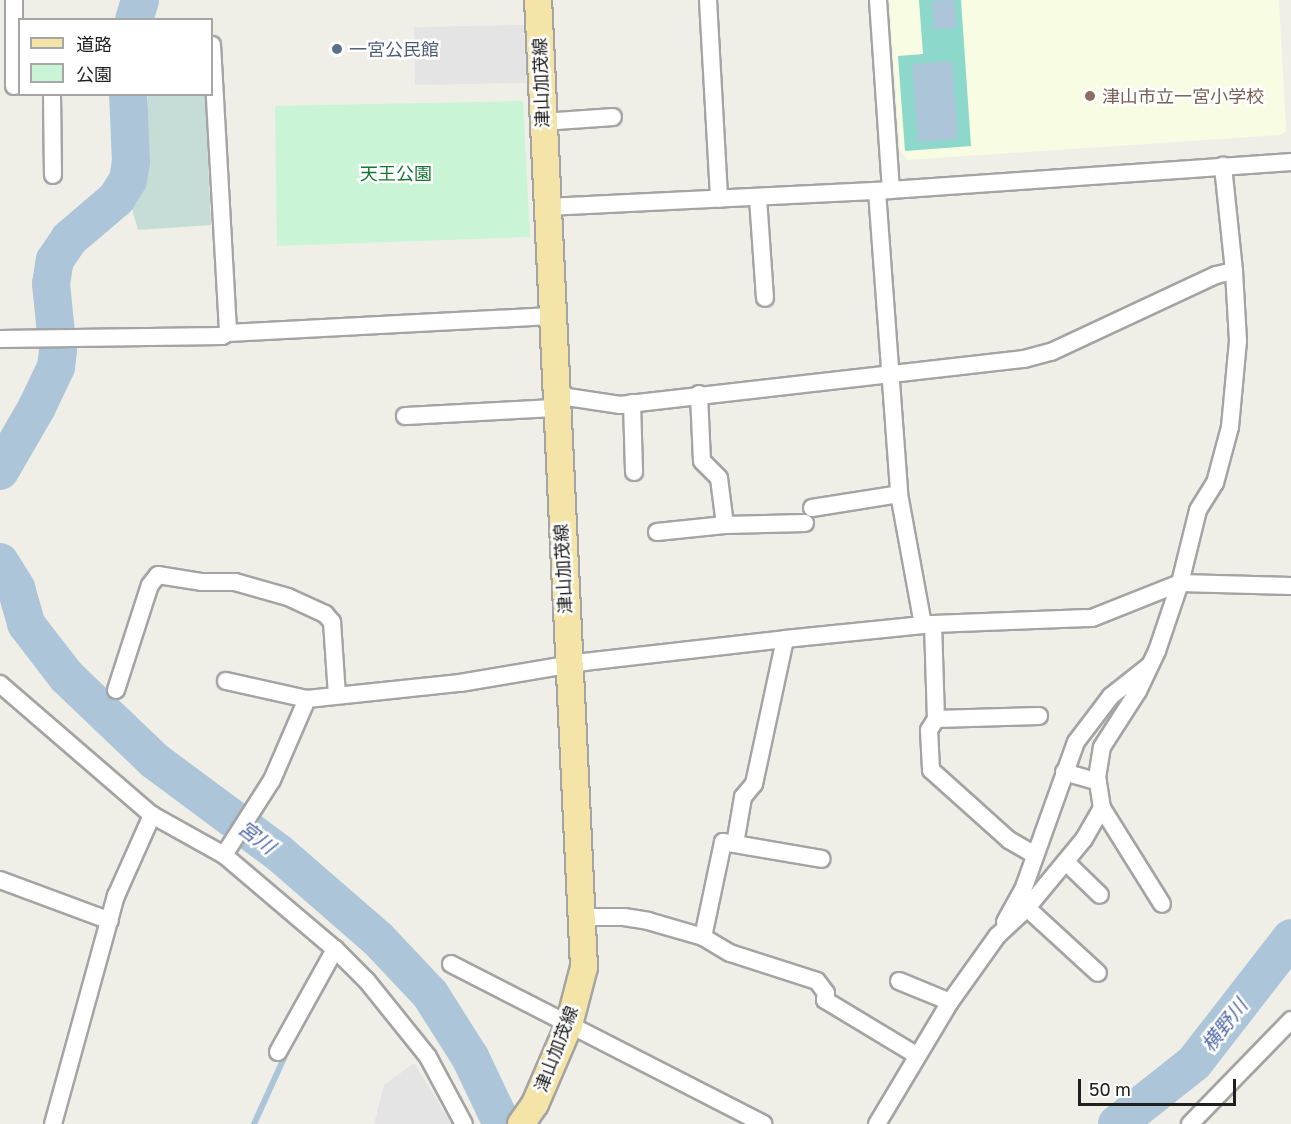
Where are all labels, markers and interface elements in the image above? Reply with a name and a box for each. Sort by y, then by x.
legend [18,18,213,96]
text: 道路 [76,33,112,55]
place label: 一宮公民館 [349,38,439,60]
street label: 津山加茂線 [529,38,553,128]
marker: 一宮公民館 [330,42,344,56]
text: 公園 [76,63,112,85]
place label: 津山市立一宮小学校 [1102,85,1264,107]
marker: 津山市立一宮小学校 [1083,89,1097,103]
park label: 天王公園 [360,162,432,184]
street label: 津山加茂線 [550,523,576,615]
water label: 宮川 [234,815,280,859]
water label: 横野川 [1196,994,1252,1056]
street label: 津山加茂線 [530,1003,582,1095]
scale bar [1081,1067,1238,1105]
text: 50 m [1089,1078,1131,1100]

